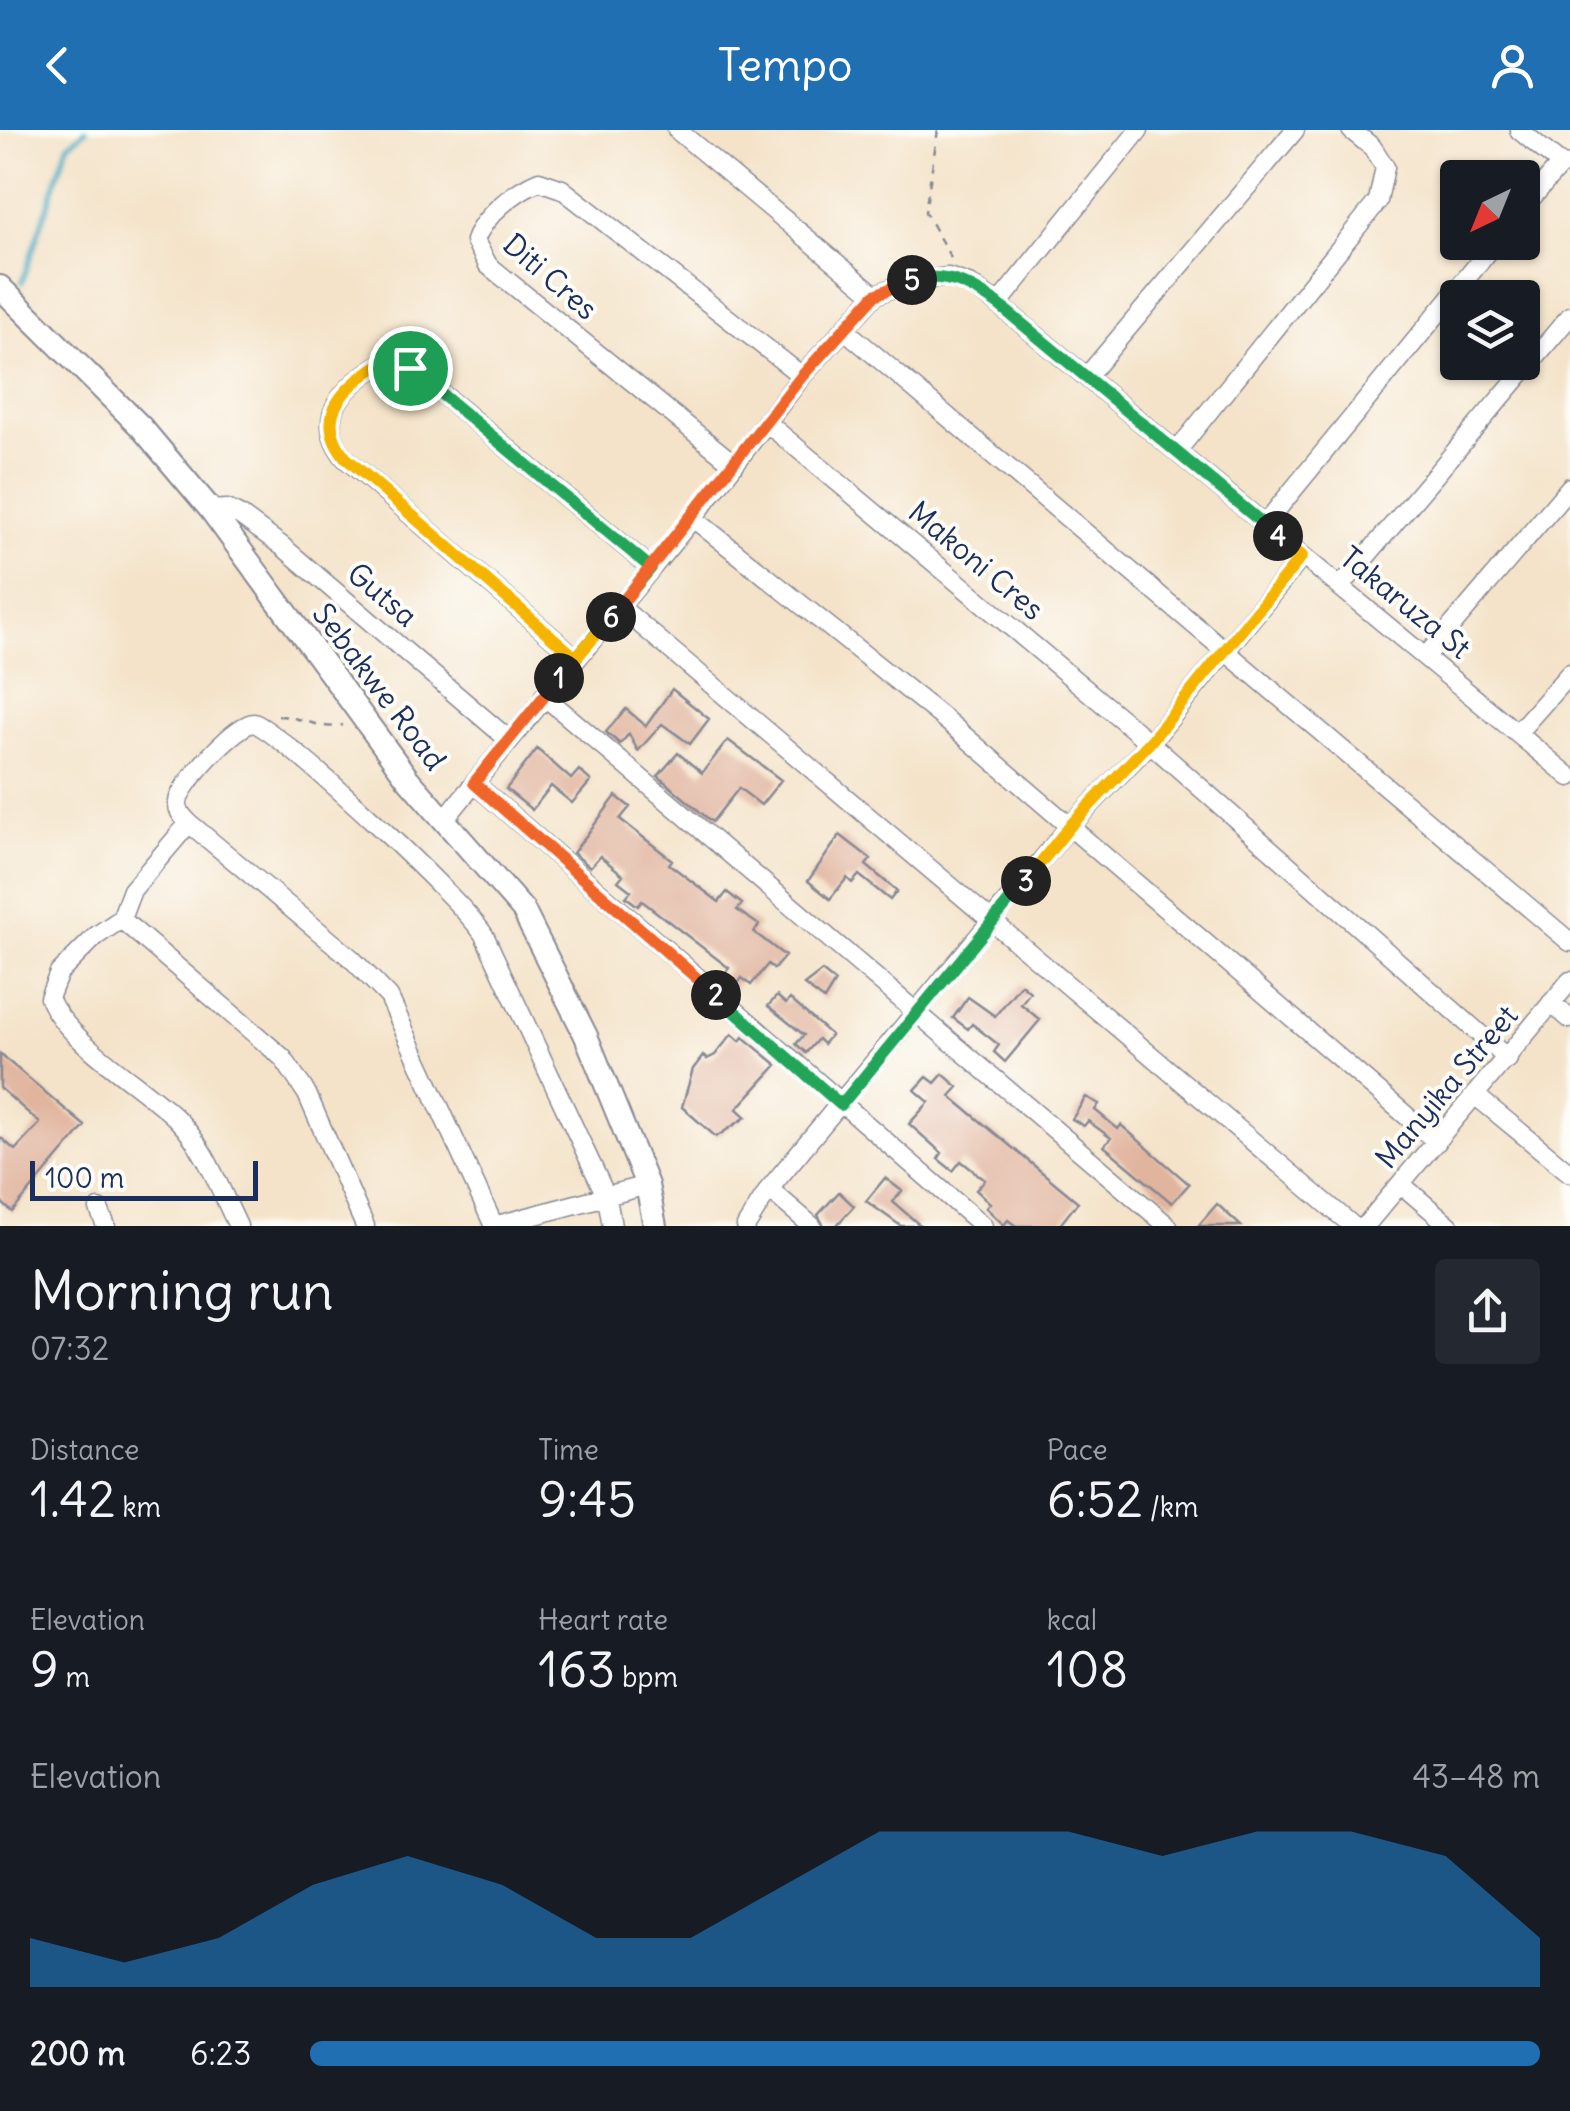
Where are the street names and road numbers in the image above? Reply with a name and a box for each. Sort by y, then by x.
street label: Diti Cres [496,225,606,328]
street label: Makoni Cres [901,493,1052,628]
street label: Takaruza St [1332,538,1479,667]
street label: Gutsa [340,554,426,635]
street label: Sebakwe Road [305,595,455,777]
street label: Manyika Street [1367,997,1526,1176]

